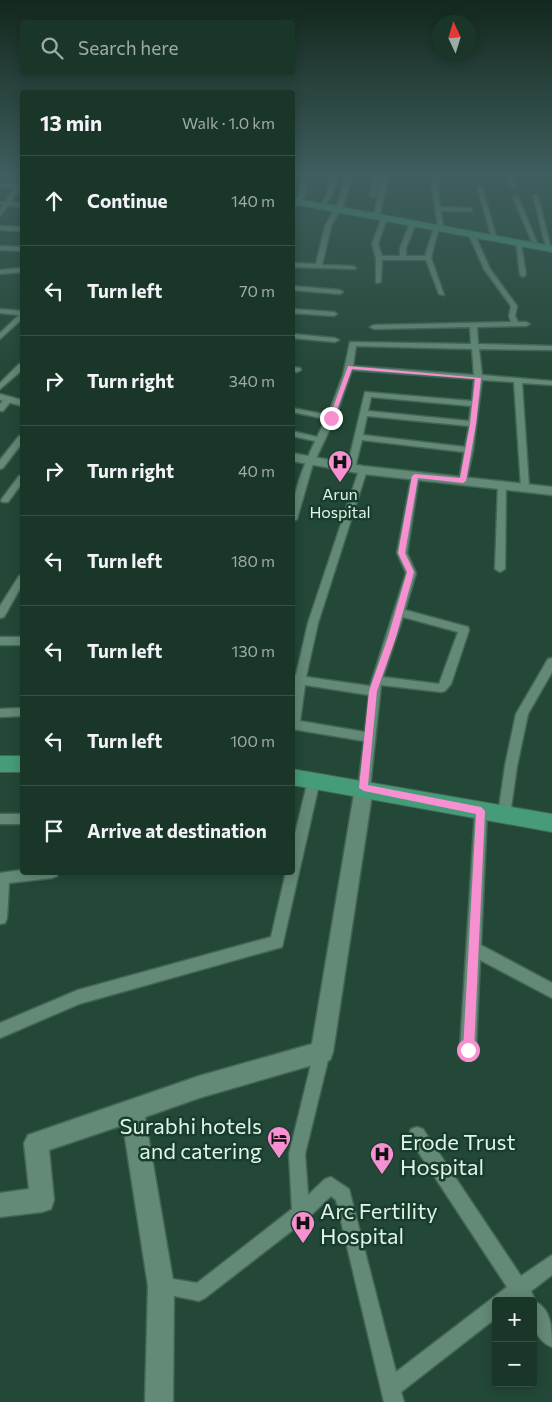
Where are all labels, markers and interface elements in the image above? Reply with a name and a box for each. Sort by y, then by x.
north arrow [432,15,477,60]
search box [20,20,295,75]
icon: search [38,34,66,62]
text: Search here [78,36,178,59]
text: 13 min [40,110,102,135]
text: Walk · 1.0 km [182,113,275,132]
icon: ahead [40,187,68,215]
text: Continue [87,189,167,212]
text: 140 m [231,191,275,210]
icon: left [40,277,68,305]
text: Turn left [87,279,162,302]
text: 70 m [239,281,275,300]
icon: right [40,367,68,395]
text: Turn right [87,369,174,392]
text: 340 m [229,371,275,390]
route end [320,407,343,430]
hospital icon: Arun Hospital [327,449,353,483]
icon: right [40,457,68,485]
text: Turn right [87,459,174,482]
text: 40 m [238,461,275,480]
place label: Arun Hospital [309,484,371,521]
icon: left [40,547,68,575]
text: Turn left [87,549,162,572]
text: 180 m [231,551,275,570]
icon: left [40,637,68,665]
text: Turn left [87,639,162,662]
text: 130 m [232,641,275,660]
icon: left [40,727,68,755]
text: Turn left [87,729,162,752]
text: 100 m [230,731,275,750]
icon: arrive [40,817,68,845]
text: Arrive at destination [87,819,267,842]
route start [457,1039,480,1062]
place label: Surabhi hotels and catering [120,1112,262,1164]
hotel icon: Surabhi hotels and catering [266,1125,292,1159]
place label: Erode Trust Hospital [400,1128,515,1180]
hospital icon: Erode Trust Hospital [369,1141,395,1175]
place label: Arc Fertility Hospital [320,1197,438,1249]
hospital icon: Arc Fertility Hospital [290,1210,316,1244]
map controls [492,1297,537,1387]
button: + [492,1297,537,1342]
button: − [492,1342,537,1387]

